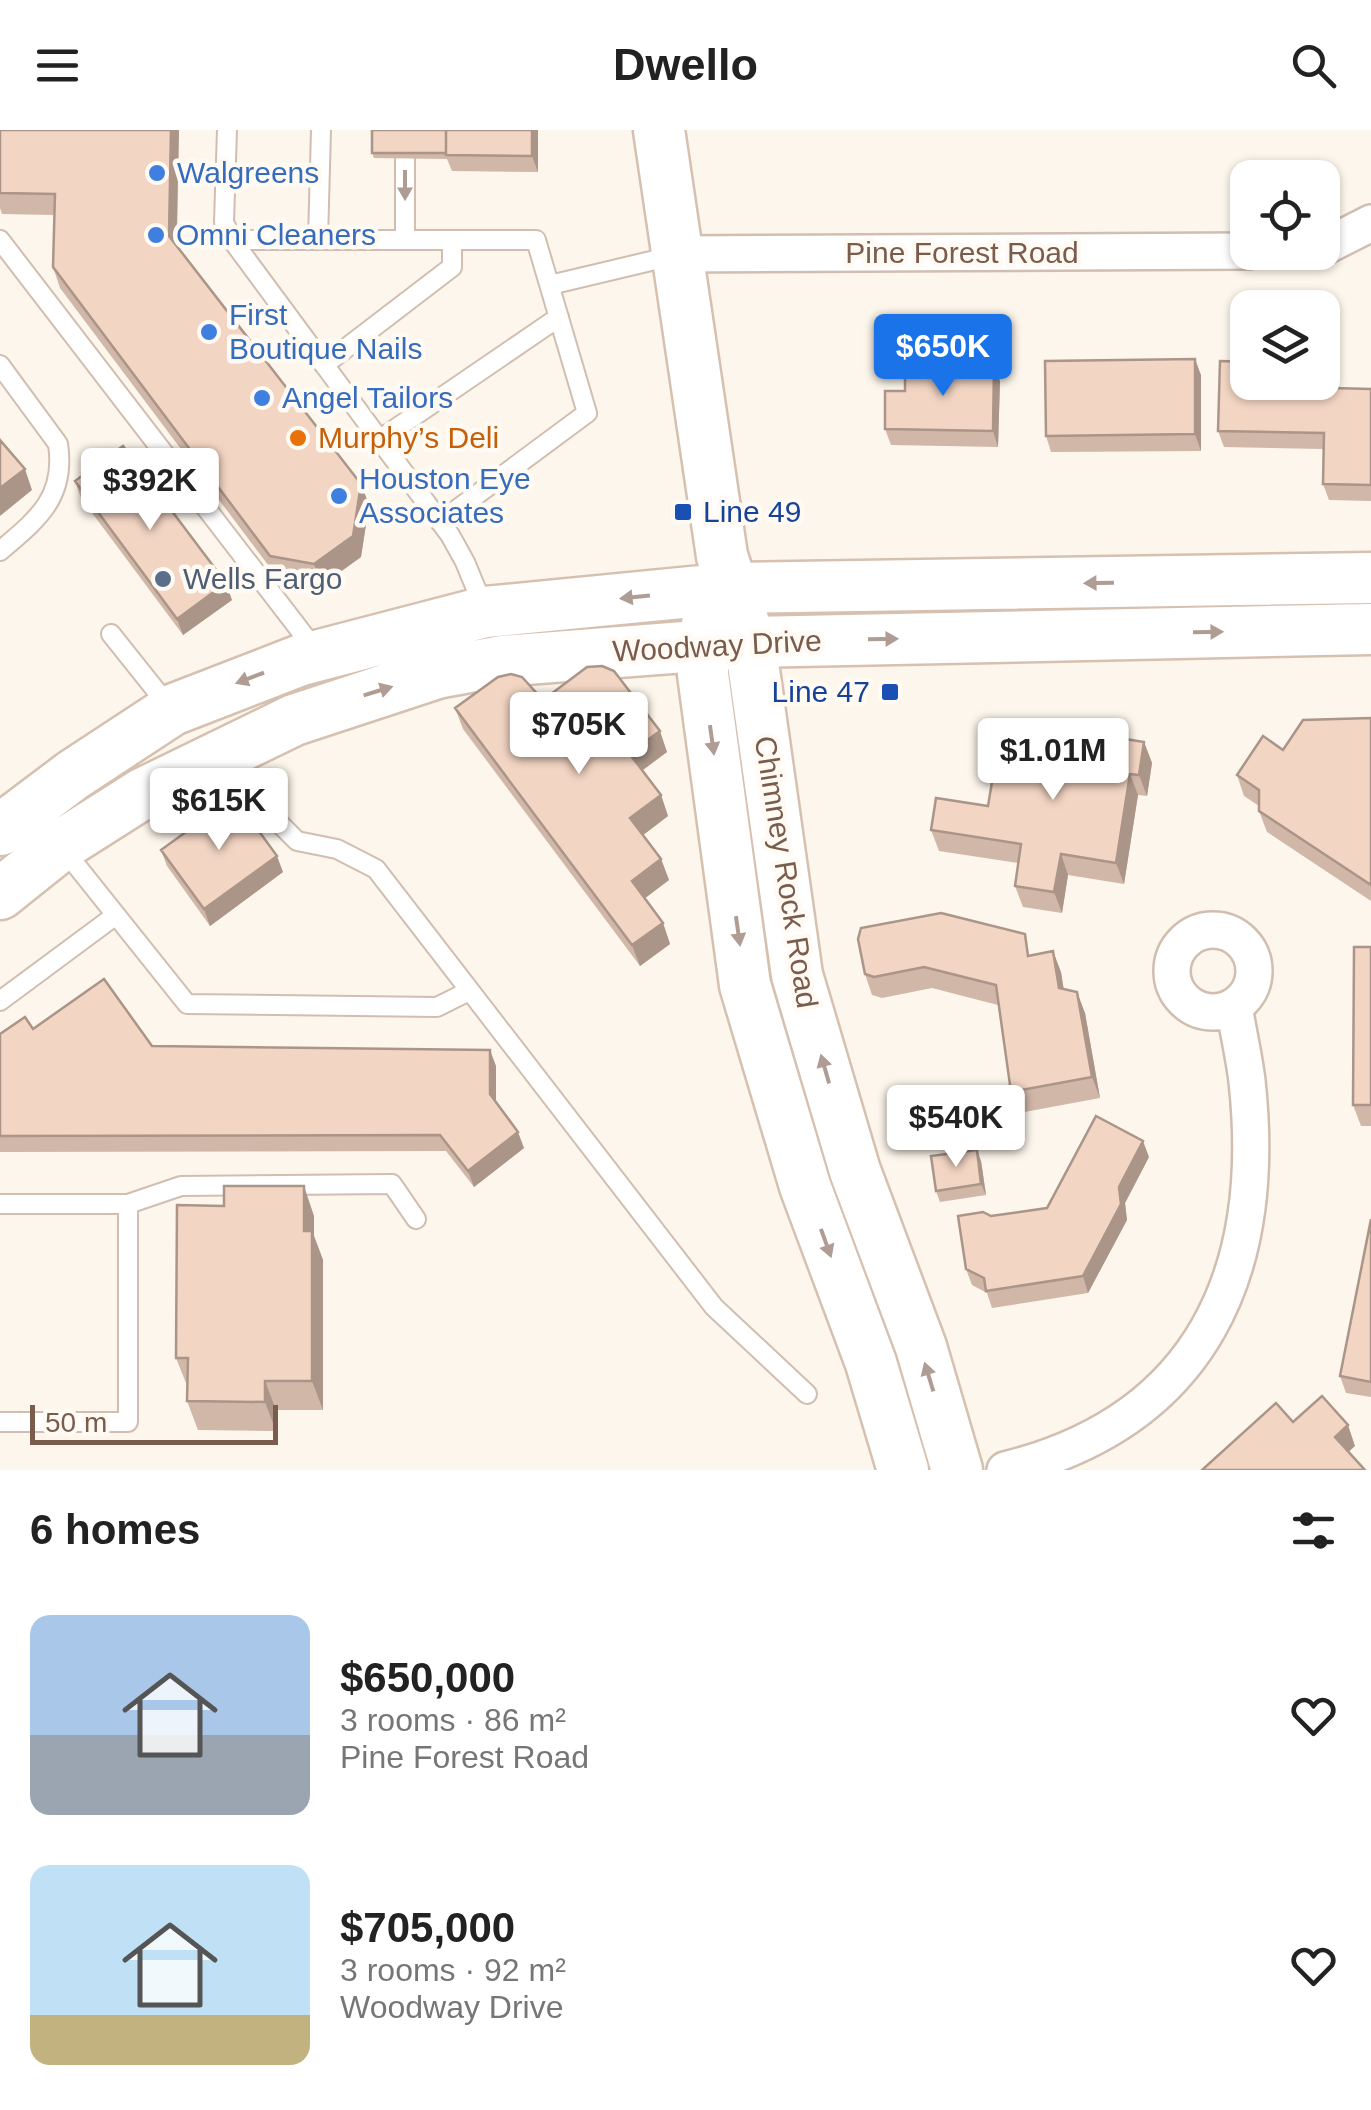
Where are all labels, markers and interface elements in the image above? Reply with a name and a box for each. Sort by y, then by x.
icon: menu [30,38,85,93]
icon: search [1286,38,1341,93]
text: Dwello [613,39,758,90]
place label: Walgreens [177,156,319,189]
map controls [1230,160,1340,400]
button: locate [1230,160,1340,270]
marker: Walgreens [146,162,168,184]
one-way arrow [397,169,413,201]
place label: Omni Cleaners [176,218,376,251]
marker: Omni Cleaners [145,224,167,246]
street label: Pine Forest Road [845,236,1079,269]
button: layers [1230,290,1340,400]
place label: First Boutique Nails [229,298,422,365]
pin: $650K [873,314,1013,399]
marker: First Boutique Nails [198,321,220,343]
text: $650K [896,328,990,364]
place label: Angel Tailors [282,381,453,414]
marker: Angel Tailors [251,387,273,409]
place label: Murphy’s Deli [318,421,499,454]
marker: Murphy’s Deli [287,427,309,449]
pin: $392K [80,448,220,533]
text: $392K [103,462,197,498]
place label: Houston Eye Associates [359,462,531,529]
marker: Houston Eye Associates [328,485,350,507]
place label: Line 49 [703,495,801,528]
marker: Line 49 [672,501,694,523]
place label: Wells Fargo [183,562,343,595]
marker: Wells Fargo [152,568,174,590]
one-way arrow [1082,575,1114,591]
one-way arrow [618,589,650,605]
street label: Woodway Drive [611,624,822,667]
one-way arrow [1192,624,1224,640]
one-way arrow [867,630,899,646]
one-way arrow [235,670,265,686]
place label: Line 47 [772,675,870,708]
marker: Line 47 [879,681,901,703]
one-way arrow [363,683,394,698]
pin: $705K [509,692,649,777]
text: $705K [532,706,626,742]
pin: $1.01M [972,718,1134,803]
one-way arrow [704,724,720,756]
text: $1.01M [1000,732,1106,768]
street label: Chimney Rock Road [749,733,824,1010]
pin: $615K [149,768,289,853]
text: $615K [172,782,266,818]
one-way arrow [730,915,746,947]
one-way arrow [817,1053,832,1084]
pin: $540K [886,1085,1026,1170]
text: $540K [909,1099,1003,1135]
one-way arrow [819,1228,834,1258]
one-way arrow [921,1361,936,1391]
scale bar [30,1400,278,1444]
text: 50 m [45,1407,107,1438]
icon: filters [1286,1503,1341,1558]
text: 6 homes [30,1506,200,1553]
text: $650,000 [340,1654,515,1701]
icon: home [110,1655,230,1775]
icon: heart [1286,1688,1341,1743]
text: 3 rooms · 86 m² [340,1702,566,1738]
text: Pine Forest Road [340,1739,589,1775]
text: $705,000 [340,1904,515,1951]
icon: home [110,1905,230,2025]
icon: heart [1286,1938,1341,1993]
text: 3 rooms · 92 m² [340,1952,566,1988]
text: Woodway Drive [340,1989,563,2025]

